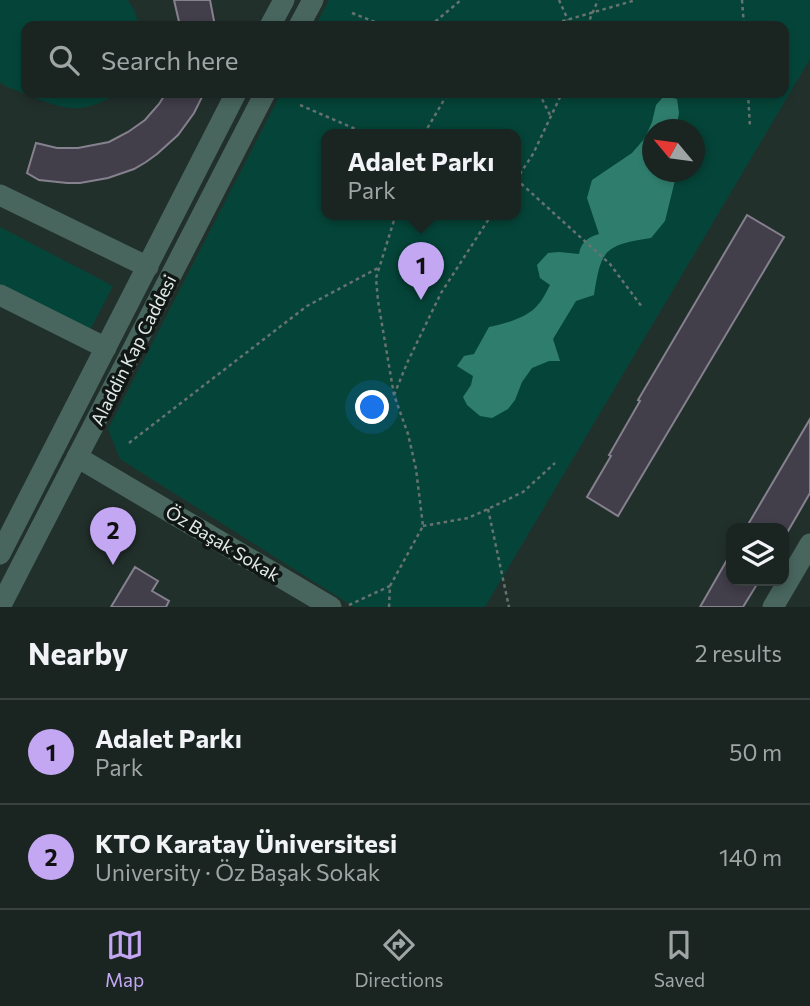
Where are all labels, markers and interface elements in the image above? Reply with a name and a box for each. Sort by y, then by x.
search box [21,21,789,98]
icon: search [45,41,83,79]
text: Search here [101,44,239,75]
north arrow [642,119,705,182]
popup [321,129,521,220]
text: Adalet Parkı [347,145,495,176]
text: Park [347,176,396,204]
pin: 1 [398,242,444,300]
street label: Aladdin Kap Caddesi [86,271,180,429]
your location [355,390,389,424]
street label: Öz Başak Sokak [162,500,284,586]
pin: 2 [90,507,136,565]
map controls [726,523,789,586]
button: layers [726,523,789,586]
text: Nearby [28,634,128,671]
text: 2 results [695,639,782,667]
text: Adalet Parkı [95,722,242,753]
text: 1 [46,738,56,766]
text: 50 m [729,738,782,766]
text: Park [95,753,143,781]
text: KTO Karatay Üniversitesi [95,827,397,858]
text: 2 [44,843,58,871]
text: 140 m [719,843,782,871]
text: University · Öz Başak Sokak [95,858,380,886]
tab: Map [105,926,144,991]
tab: Directions [354,926,444,991]
tab: Saved [654,926,705,991]

